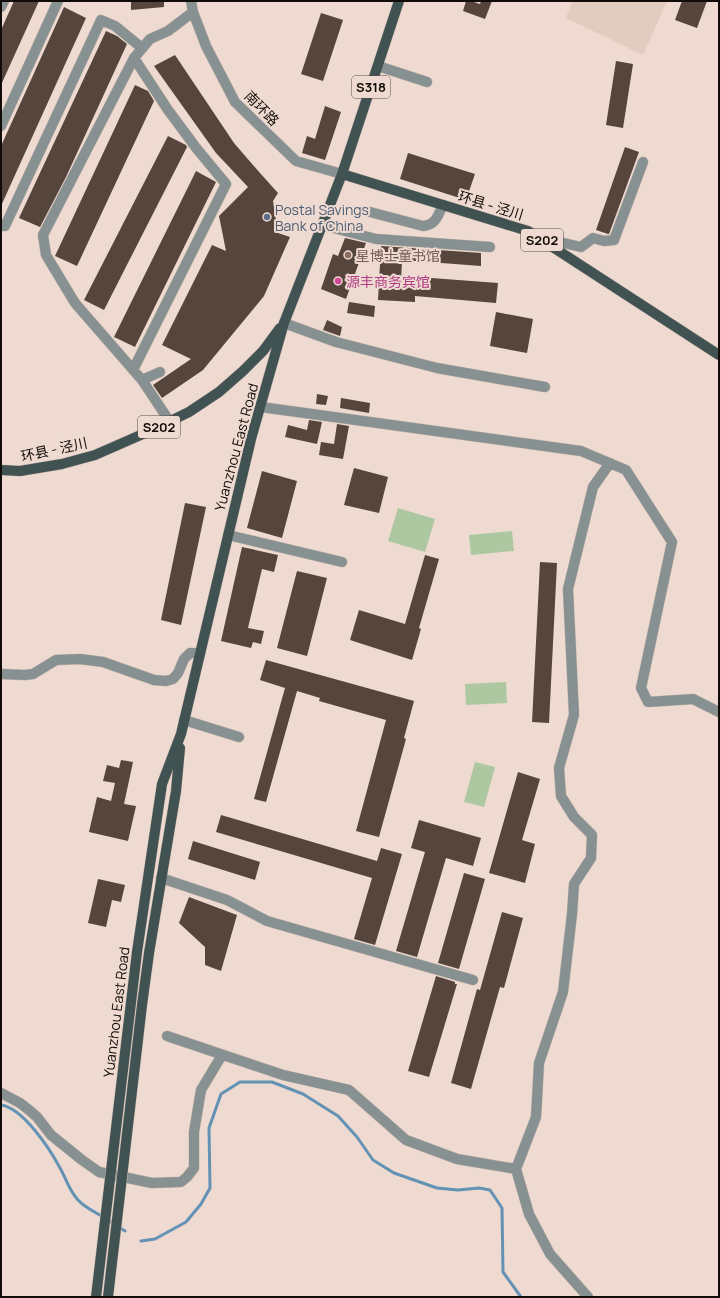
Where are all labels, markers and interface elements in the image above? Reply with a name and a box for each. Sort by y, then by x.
road number: S318 [352,76,390,98]
street label: 南环路 [241,86,283,130]
street label: 环县 - 泾川 [456,186,526,224]
place label: Postal Savings Bank of China [275,200,369,235]
marker: Postal Savings Bank of China [262,212,272,222]
road number: S202 [521,229,563,251]
place label: 星博士童书馆 [356,246,440,265]
marker: 星博士童书馆 [343,250,353,260]
place label: 源丰商务宾馆 [346,272,430,291]
marker: 源丰商务宾馆 [333,276,343,286]
street label: Yuanzhou East Road [210,381,262,513]
road number: S202 [138,416,180,438]
street label: 环县 - 泾川 [19,433,89,465]
street label: Yuanzhou East Road [99,946,133,1078]

